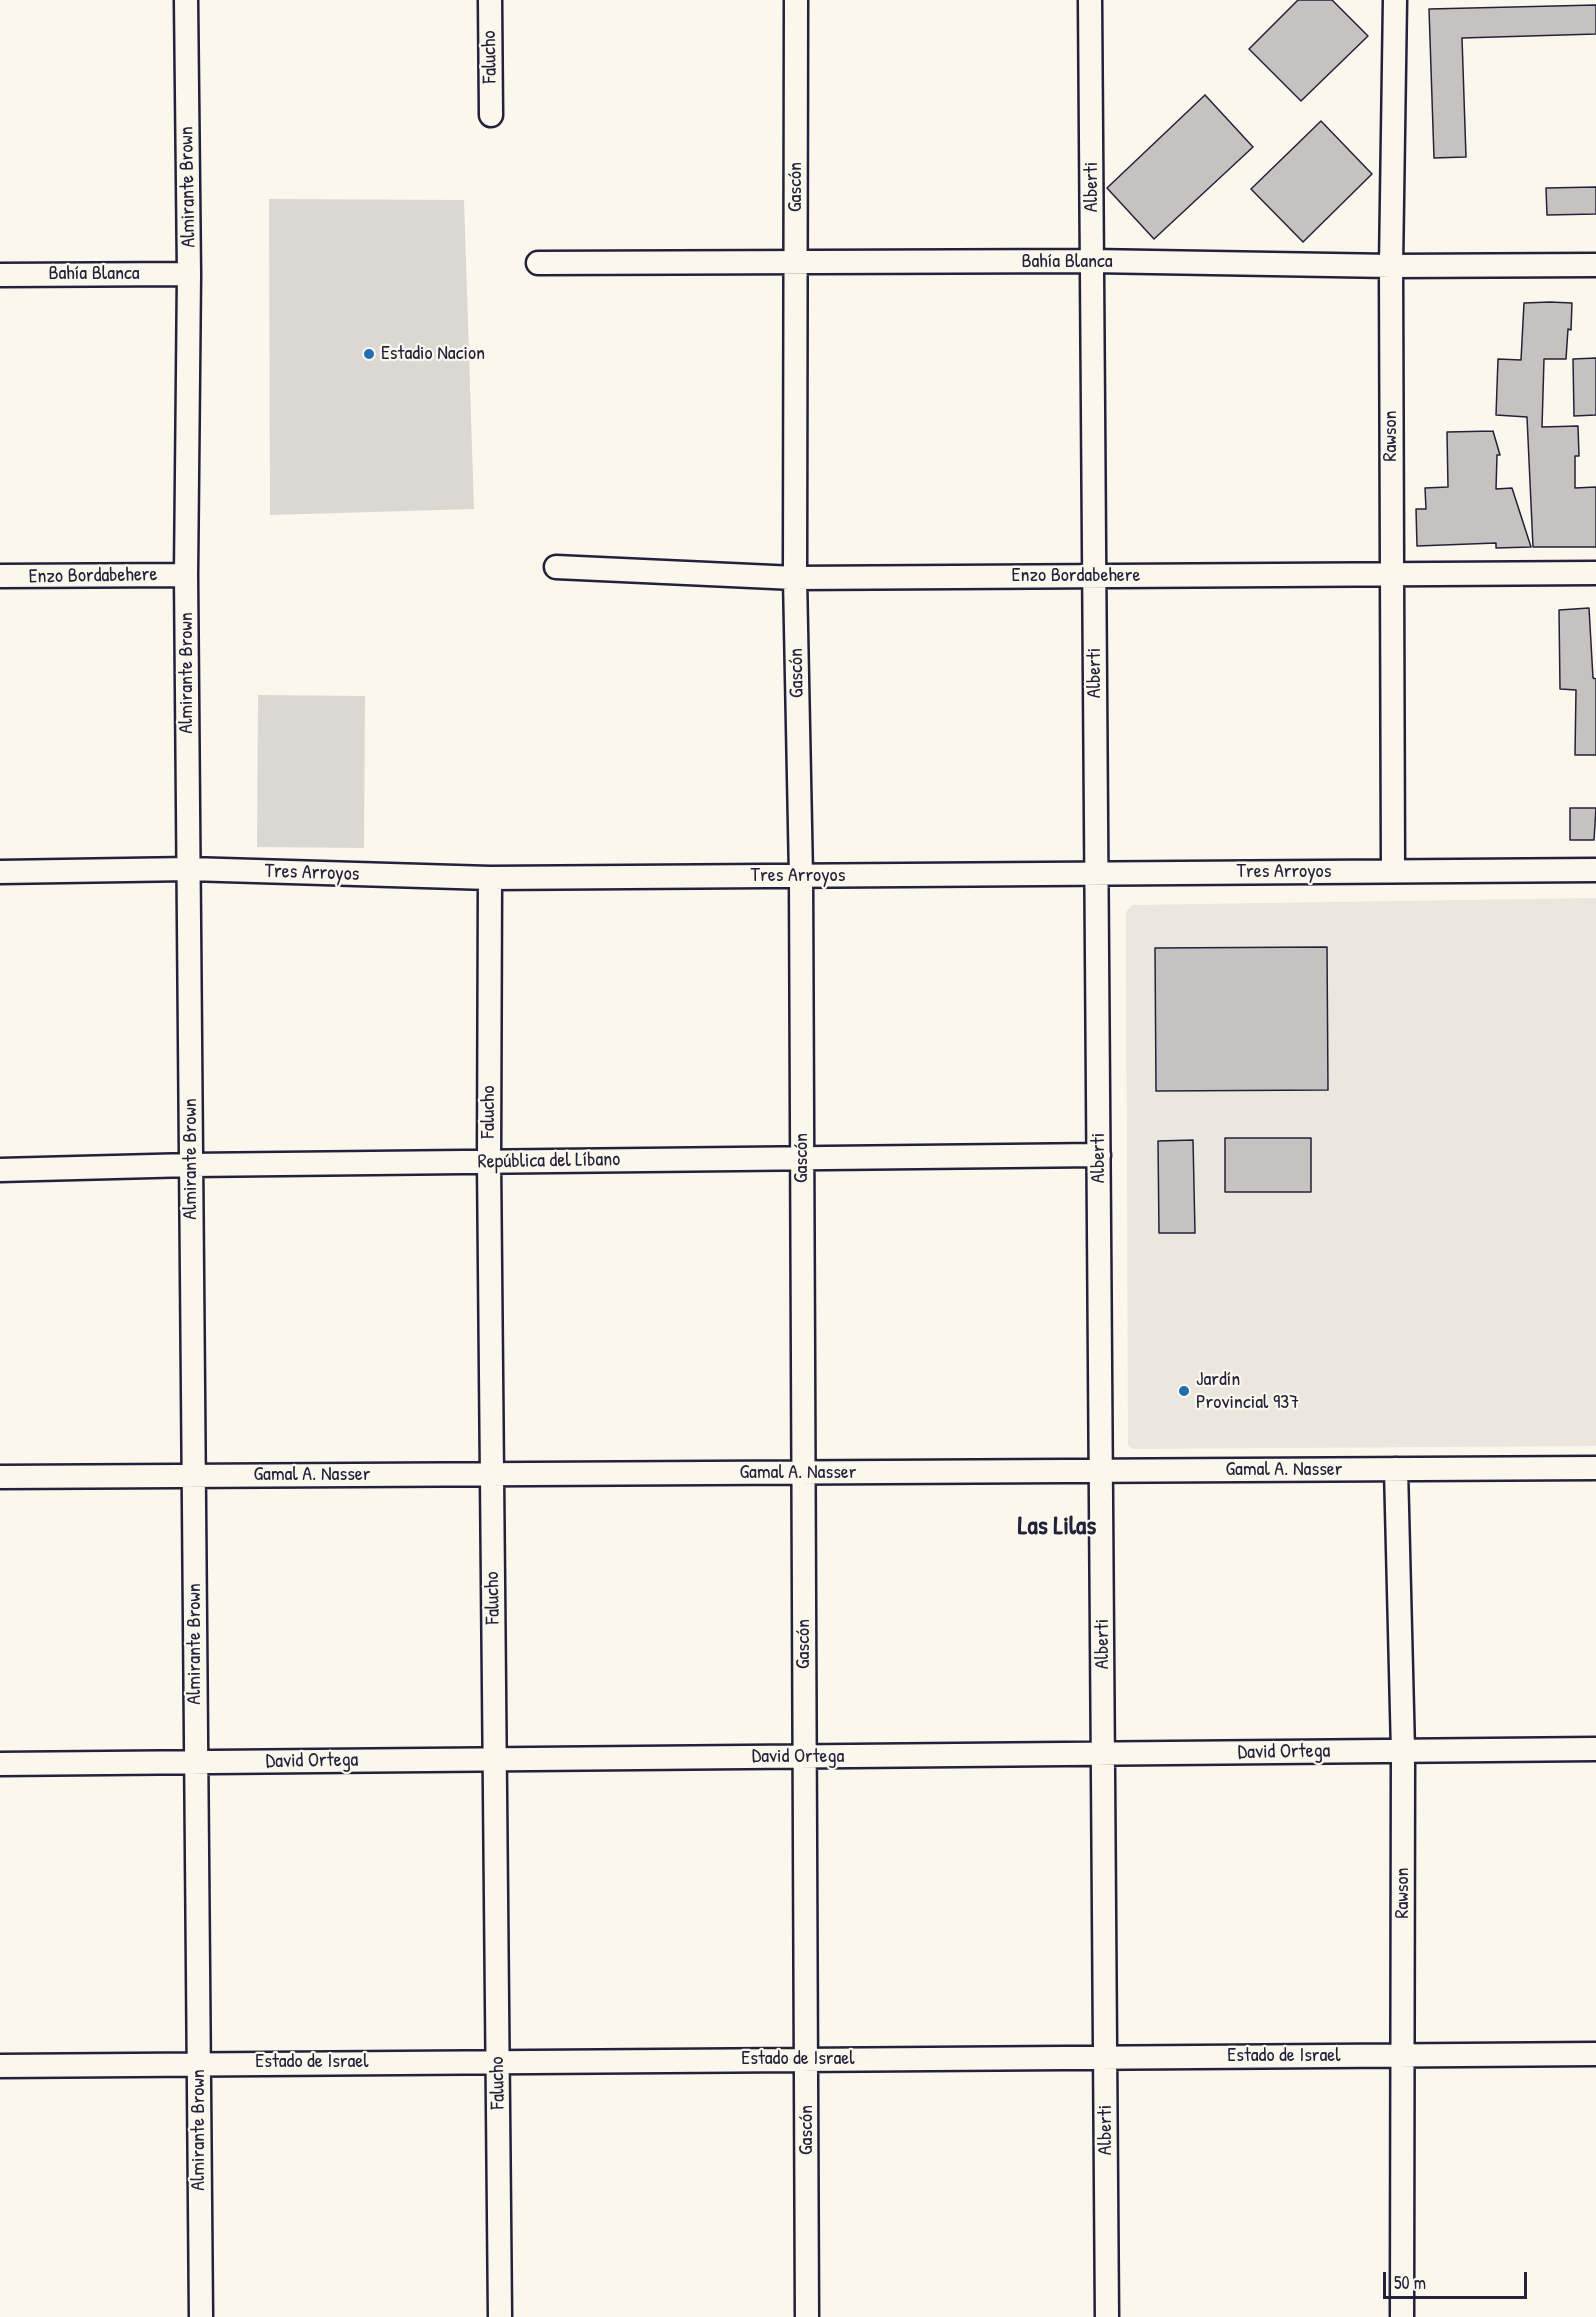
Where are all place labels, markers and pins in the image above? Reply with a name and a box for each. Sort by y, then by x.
place label: Estadio Nacion [381,342,485,366]
marker: Estadio Nacion [362,347,376,361]
place label: Jardín Provincial 937 [1196,1368,1299,1415]
marker: Jardín Provincial 937 [1177,1384,1191,1398]

